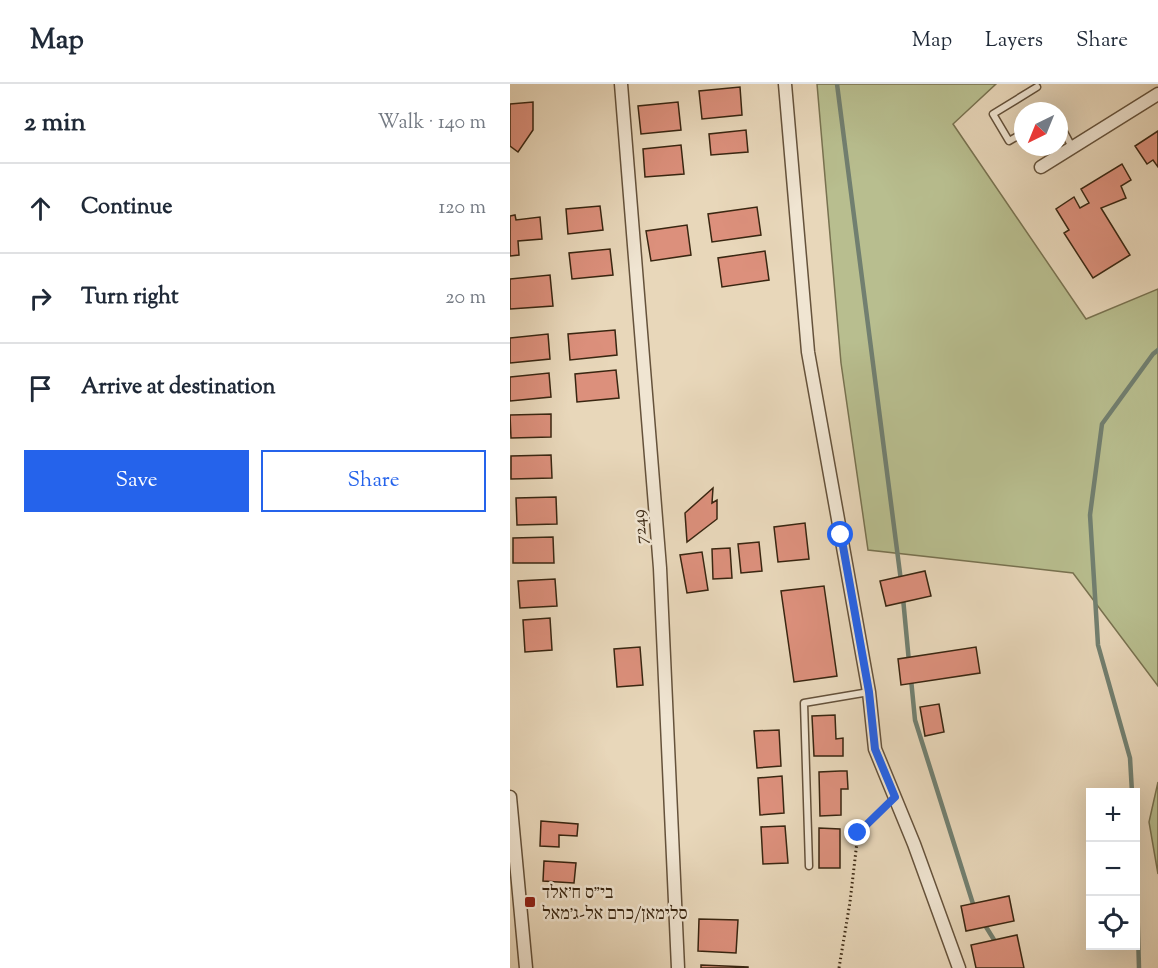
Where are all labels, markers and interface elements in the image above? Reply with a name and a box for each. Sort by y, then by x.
text: Map [30,21,84,61]
text: Map [912,26,952,56]
text: Layers [985,26,1043,56]
text: Share [1076,26,1128,56]
north arrow [1014,102,1068,156]
text: 2 min [24,105,86,142]
text: Walk · 140 m [377,109,486,138]
icon: ahead [24,192,57,225]
text: Continue [81,192,172,224]
text: 120 m [438,194,486,223]
icon: right [24,282,57,315]
text: Turn right [81,282,178,314]
text: 20 m [445,284,486,313]
icon: arrive [24,372,57,405]
text: Arrive at destination [81,372,276,404]
button: Save [24,450,249,512]
button: Share [261,450,486,512]
street label: 7249 [626,508,655,545]
route start [827,521,853,547]
map controls [1086,788,1140,950]
button: + [1086,788,1140,842]
route end [844,819,870,845]
button: − [1086,842,1140,896]
place label: בי״ס ח׳אלד סלימאן/כרם אל-ג׳מאל [542,881,688,928]
marker: בי״ס ח׳אלד סלימאן/כרם אל-ג׳מאל [523,895,537,909]
button: locate [1086,896,1140,950]

